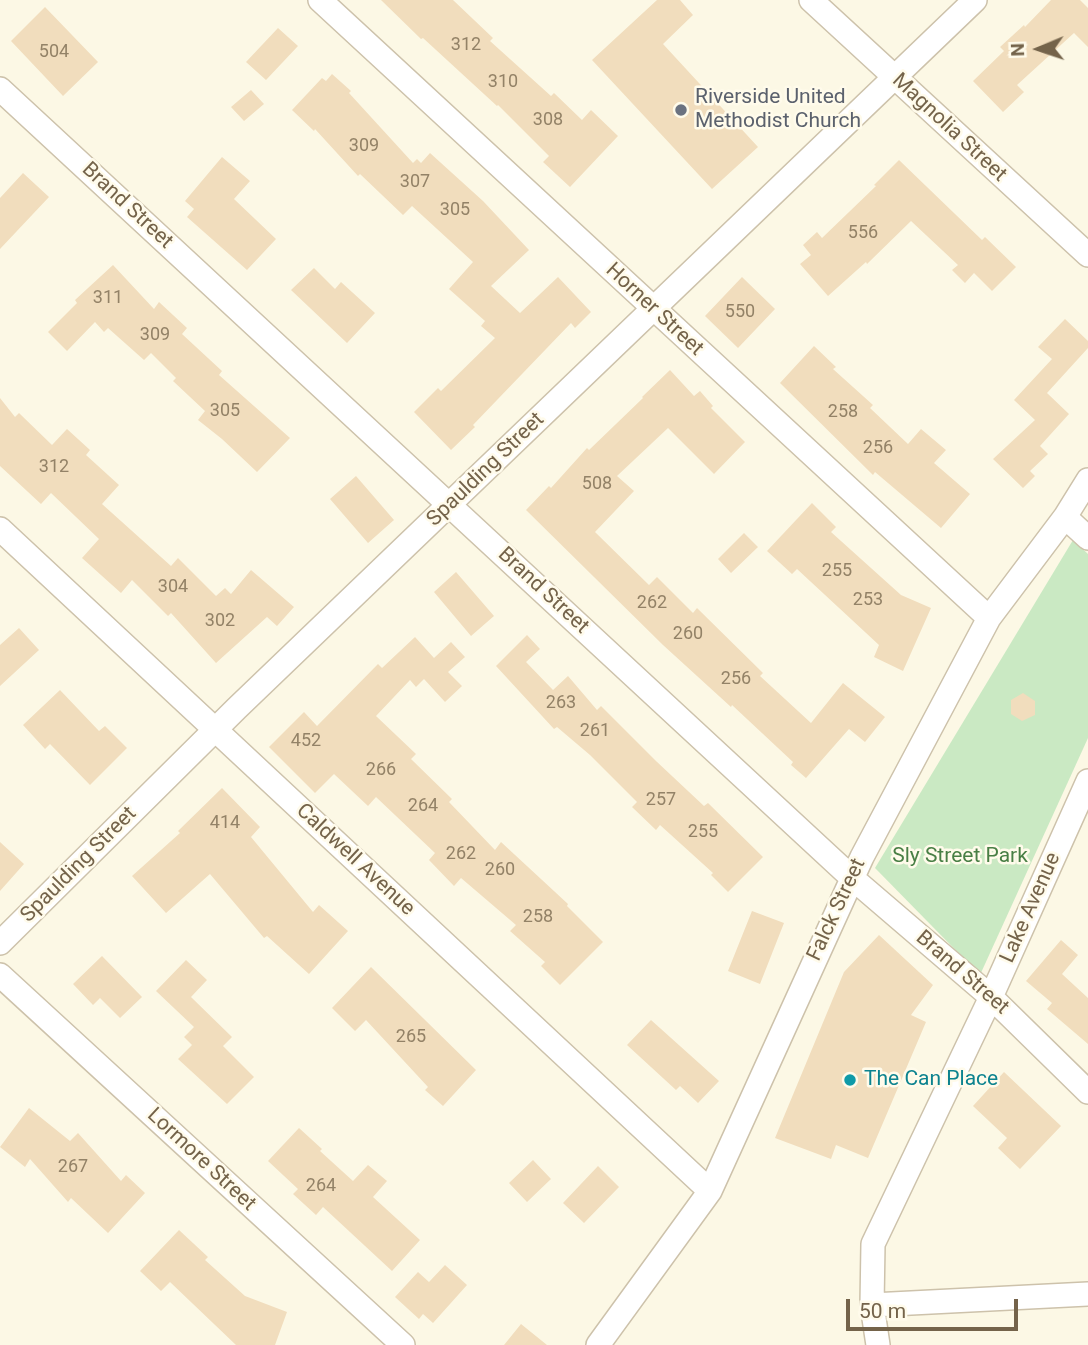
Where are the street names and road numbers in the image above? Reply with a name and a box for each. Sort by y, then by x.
street label: Magnolia Street [887,69,1011,187]
street label: Brand Street [76,157,178,255]
street label: Horner Street [600,258,708,362]
street label: Spaulding Street [422,408,550,532]
street label: Brand Street [492,542,594,640]
street label: Caldwell Avenue [290,799,420,921]
street label: Spaulding Street [16,802,142,928]
street label: Lake Avenue [995,849,1067,967]
street label: Falck Street [802,855,872,965]
street label: Brand Street [910,926,1014,1020]
street label: Lormore Street [141,1103,261,1217]

